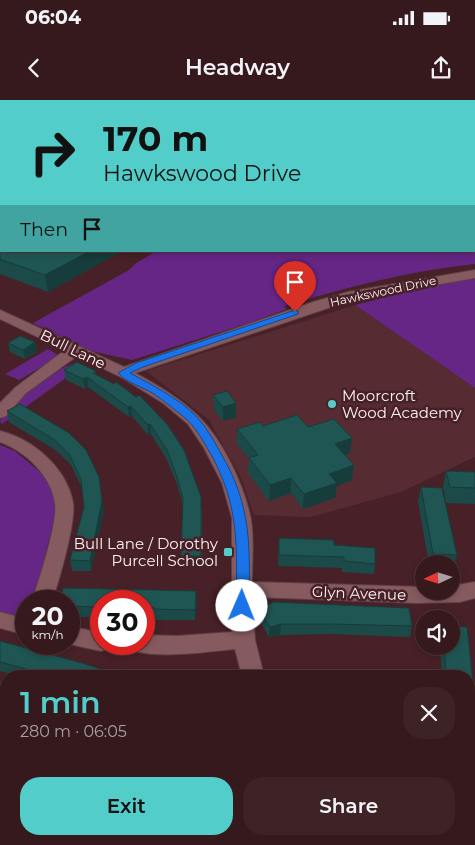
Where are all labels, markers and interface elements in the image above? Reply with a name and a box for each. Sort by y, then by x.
text: 06:04 [25,6,81,29]
icon: back [20,54,48,82]
text: Headway [185,54,290,81]
icon: share [427,54,455,82]
text: 170 m [103,117,208,160]
icon: right [20,120,85,185]
text: Hawkswood Drive [103,160,301,187]
icon: arrive [78,215,106,243]
text: Then [20,218,68,241]
pin [274,261,316,312]
icon: arrive [281,268,309,296]
street label: Hawkswood Drive [329,272,437,310]
street label: Bull Lane [37,325,109,373]
place label: Moorcroft Wood Academy [342,386,463,422]
marker: Moorcroft Wood Academy [326,398,338,410]
place label: Bull Lane / Dorothy Purcell School [74,534,219,570]
marker: Bull Lane / Dorothy Purcell School [222,546,234,558]
north arrow [415,555,460,600]
map controls [415,555,460,655]
position arrow [215,579,267,631]
street label: Glyn Avenue [312,582,406,604]
speed limit sign: 30 [90,590,155,655]
text: 20 [32,601,63,631]
button: sound [415,610,460,655]
text: km/h [31,627,64,642]
text: 1 min [20,684,101,721]
button: close [403,687,455,739]
text: 280 m · 06:05 [20,722,127,741]
button: Exit [20,777,233,835]
button: Share [243,777,455,835]

